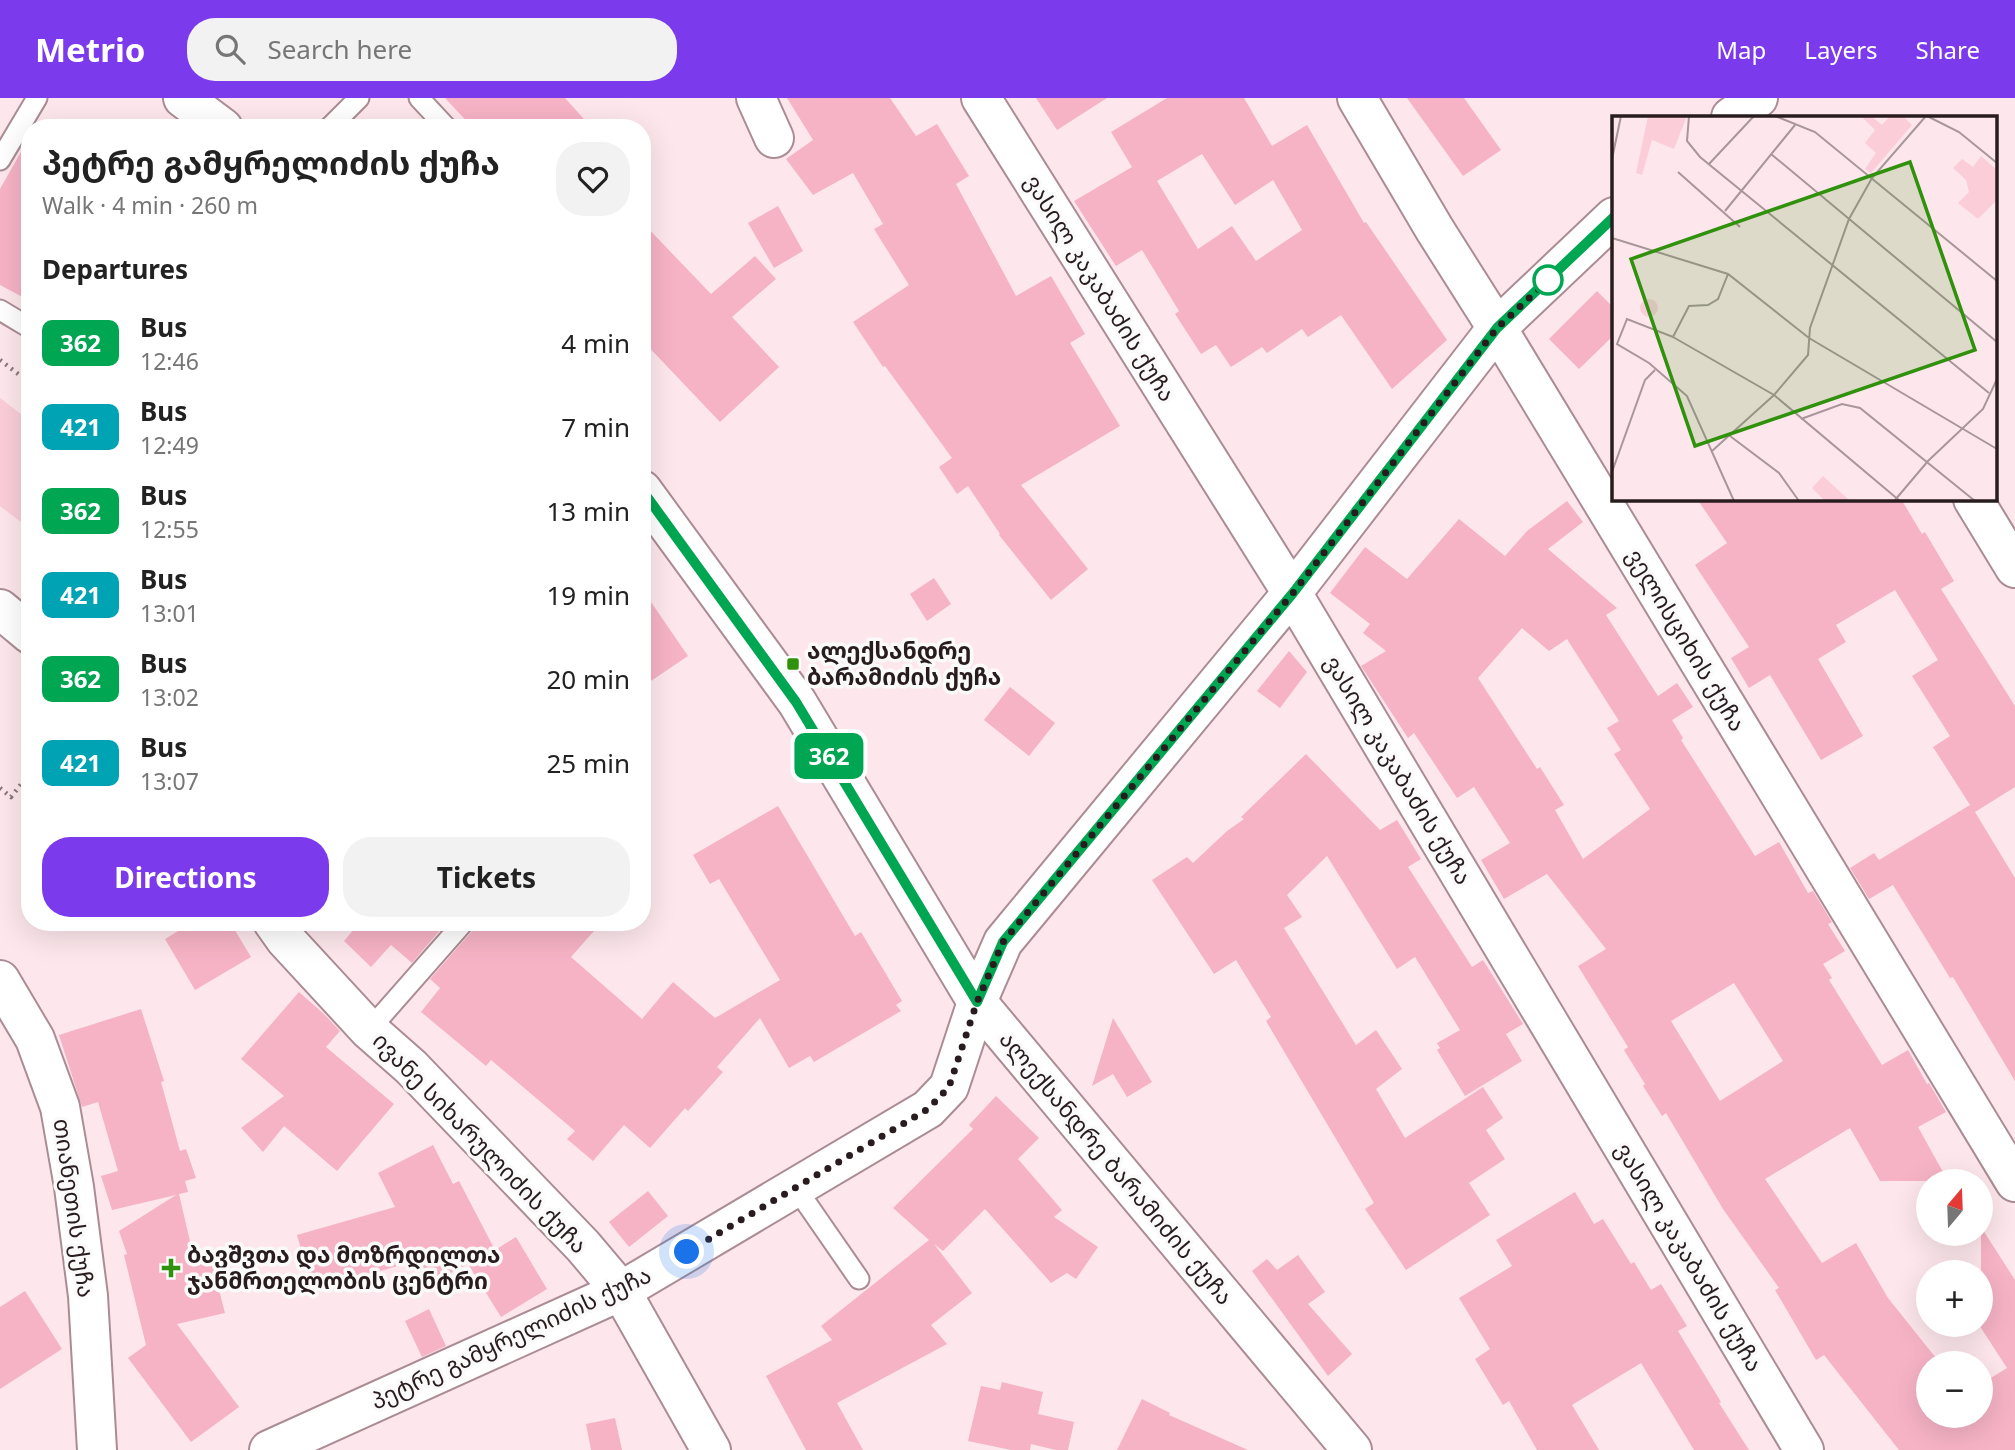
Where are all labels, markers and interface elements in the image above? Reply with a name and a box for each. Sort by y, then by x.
search box [187,18,677,81]
text: Metrio [35,27,145,72]
icon: search [211,30,249,68]
text: Search here [267,31,412,67]
text: Map [1716,33,1766,66]
text: Layers [1804,33,1878,66]
text: Share [1916,33,1980,66]
inset map [1612,116,1997,500]
text: პეტრე გამყრელიძის ქუჩა [42,140,500,185]
button: heart [556,142,630,216]
street label: ვასილ კაკაბაძის ქუჩა [1018,168,1184,407]
text: Walk · 4 min · 260 m [42,189,258,221]
text: Departures [42,251,188,287]
unlabelled marker [1533,265,1563,295]
text: Bus [140,309,187,345]
text: 4 min [561,325,630,361]
text: 362 [60,326,101,359]
text: 12:46 [140,345,199,377]
text: Bus [140,393,187,429]
text: 7 min [561,409,630,445]
text: 421 [60,410,101,443]
text: 12:49 [140,429,199,461]
text: Bus [140,477,187,513]
text: 13 min [546,493,630,529]
text: 362 [60,494,101,527]
text: 12:55 [140,513,199,545]
street label: ველისციხის ქუჩა [1620,542,1754,737]
text: Bus [140,561,187,597]
text: 19 min [546,577,630,613]
text: 421 [60,578,101,611]
text: 13:01 [140,597,199,629]
place label: ალექსანდრე ბარამიძის ქუჩა [807,634,1001,692]
text: Bus [140,645,187,681]
street label: ვასილ კაკაბაძის ქუჩა [1318,649,1480,890]
marker: ალექსანდრე ბარამიძის ქუჩა [785,656,801,672]
text: 20 min [546,661,630,697]
text: 362 [60,662,101,695]
text: 13:02 [140,681,199,713]
text: Bus [140,729,187,765]
line badge: 362 [789,733,869,779]
text: 362 [808,739,850,772]
text: 25 min [546,745,630,781]
text: 421 [60,746,101,779]
text: 13:07 [140,765,199,797]
button: Directions [42,837,329,917]
button: Tickets [343,837,630,917]
street label: ალექსანდრე ბარამიძის ქუჩა [993,1024,1241,1311]
street label: ივანე სიხარულიძის ქუჩა [366,1025,595,1260]
street label: თიანეთის ქუჩა [47,1116,103,1299]
street label: ვასილ კაკაბაძის ქუჩა [1609,1136,1771,1377]
north arrow [1916,1169,1993,1246]
map controls [1916,1169,1993,1428]
your location [669,1234,704,1269]
place label: ბავშვთა და მოზრდილთა ჯანმრთელობის ცენტრი [187,1238,501,1296]
marker: ბავშვთა და მოზრდილთა ჯანმრთელობის ცენტრი [161,1258,181,1278]
street label: პეტრე გამყრელიძის ქუჩა [365,1258,656,1416]
button: + [1916,1260,1993,1337]
button: − [1916,1351,1993,1428]

